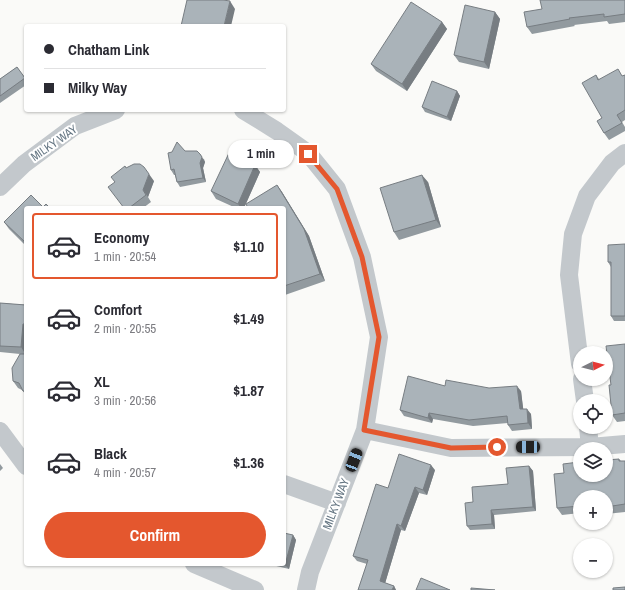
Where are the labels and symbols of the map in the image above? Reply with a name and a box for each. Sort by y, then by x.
street label: MILKY WAY [28,121,81,165]
callout: 1 min [228,140,294,168]
route end [299,145,317,163]
north arrow [573,346,613,386]
route start [488,438,506,456]
car [516,441,540,453]
car [344,447,364,473]
street label: MILKY WAY [319,476,353,532]

